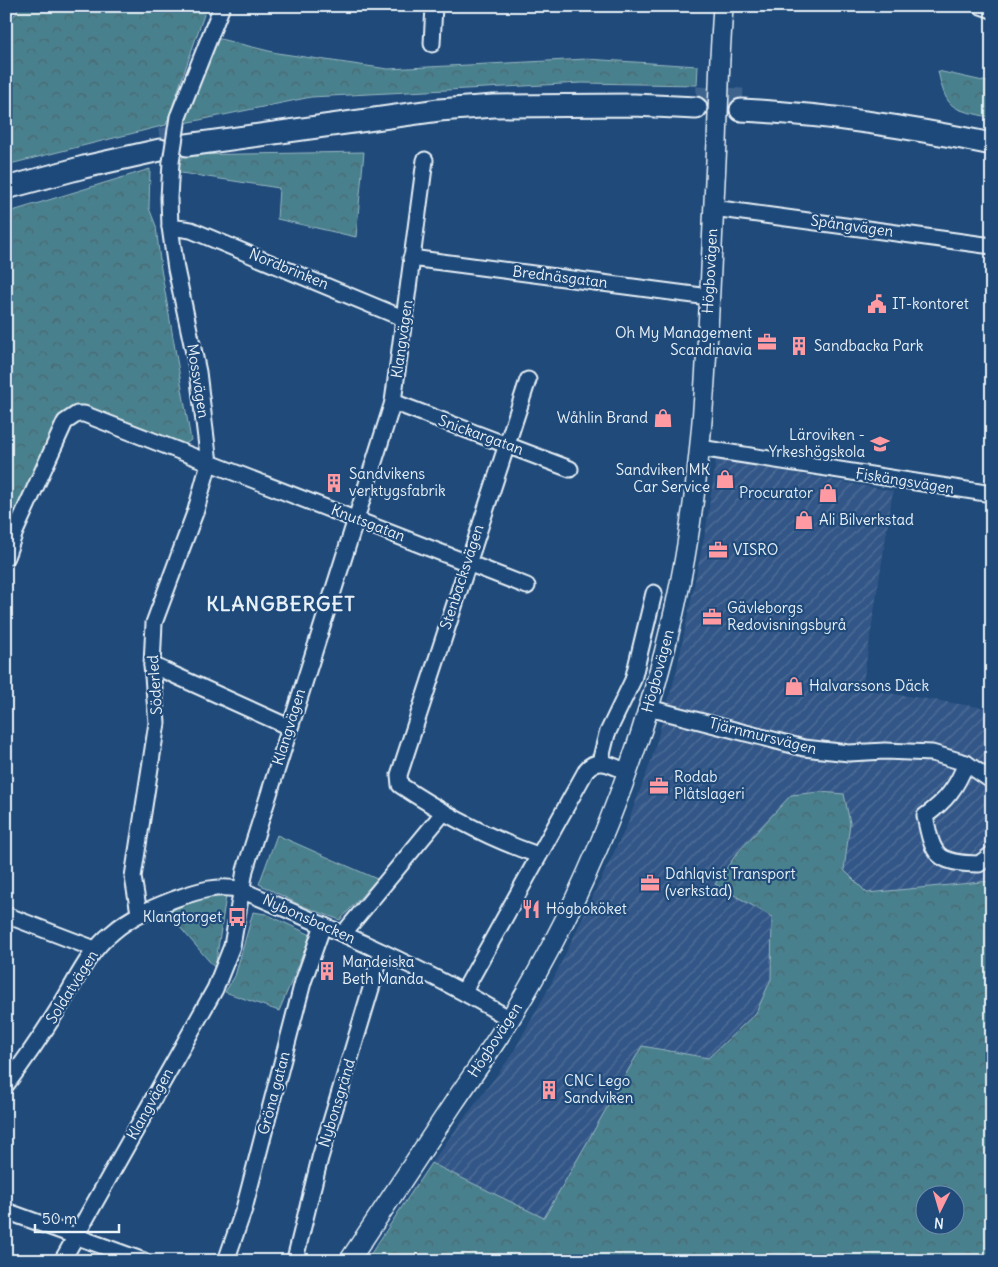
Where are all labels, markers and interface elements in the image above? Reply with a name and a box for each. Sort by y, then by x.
street label: Spångvägen [809,210,895,241]
street label: Högbovägen [698,228,721,314]
street label: Nordbrinken [247,244,332,293]
street label: Brednäsgatan [511,261,609,292]
public building icon: IT-kontoret [866,293,888,315]
place label: IT-kontoret [892,294,969,313]
street label: Klangvägen [387,298,416,379]
place label: Oh My Management Scandinavia [615,323,752,359]
office icon: Oh My Management Scandinavia [756,331,778,353]
building icon: Sandbacka Park [788,335,810,357]
place label: Sandbacka Park [814,336,924,355]
street label: Mossvägen [183,342,214,420]
shop icon: Wåhlin Brand [652,407,674,429]
place label: Wåhlin Brand [557,408,648,427]
street label: Snickargatan [436,410,527,459]
place label: Läroviken - Yrkeshögskola [769,425,865,461]
school or university icon: Läroviken - Yrkeshögskola [869,433,891,455]
place label: Sandviken MK Car Service [616,460,711,496]
street label: Fiskängsvägen [854,463,956,498]
place label: Sandvikens verktygsfabrik [349,464,446,500]
shop icon: Sandviken MK Car Service [714,468,736,490]
building icon: Sandvikens verktygsfabrik [323,472,345,494]
shop icon: Procurator [817,482,839,504]
place label: Procurator [739,483,813,502]
street label: Knutsgatan [328,500,408,545]
shop icon: Ali Bilverkstad [793,509,815,531]
place label: Ali Bilverkstad [819,510,914,529]
street label: Stenbacksvägen [436,522,488,632]
office icon: VISRO [707,539,729,561]
place label: VISRO [733,540,778,559]
district label: KLANGBERGET [206,591,356,616]
place label: Gävleborgs Redovisningsbyrå [727,598,847,634]
office icon: Gävleborgs Redovisningsbyrå [701,606,723,628]
street label: Högbovägen [637,627,678,714]
street label: Söderled [143,654,166,716]
shop icon: Halvarssons Däck [783,675,805,697]
place label: Halvarssons Däck [809,676,930,695]
street label: Klangvägen [268,686,309,767]
street label: Tjärnmursvägen [707,713,819,758]
place label: Rodab Plåtslageri [674,767,745,803]
office icon: Rodab Plåtslageri [648,775,670,797]
place label: Dahlqvist Transport (verkstad) [665,864,796,900]
office icon: Dahlqvist Transport (verkstad) [639,872,661,894]
street label: Nybonsbacken [260,890,359,948]
restaurant icon: Högboköket [520,898,542,920]
place label: Högboköket [546,899,627,918]
bus stop icon: Klangtorget [226,906,248,928]
place label: Klangtorget [143,907,222,926]
street label: Soldatvägen [41,946,102,1027]
place label: Mandeiska Beth Manda [342,952,424,988]
building icon: Mandeiska Beth Manda [316,960,338,982]
street label: Högbovägen [463,999,526,1081]
street label: Gröna gatan [253,1049,294,1137]
street label: Nybonsgränd [314,1056,359,1149]
street label: Klangvägen [122,1064,177,1143]
place label: CNC Lego Sandviken [564,1071,634,1107]
building icon: CNC Lego Sandviken [538,1079,560,1101]
north arrow [916,1184,966,1234]
scale bar [35,1202,119,1234]
text: 50 m [42,1209,77,1228]
text: N [933,1214,944,1232]

